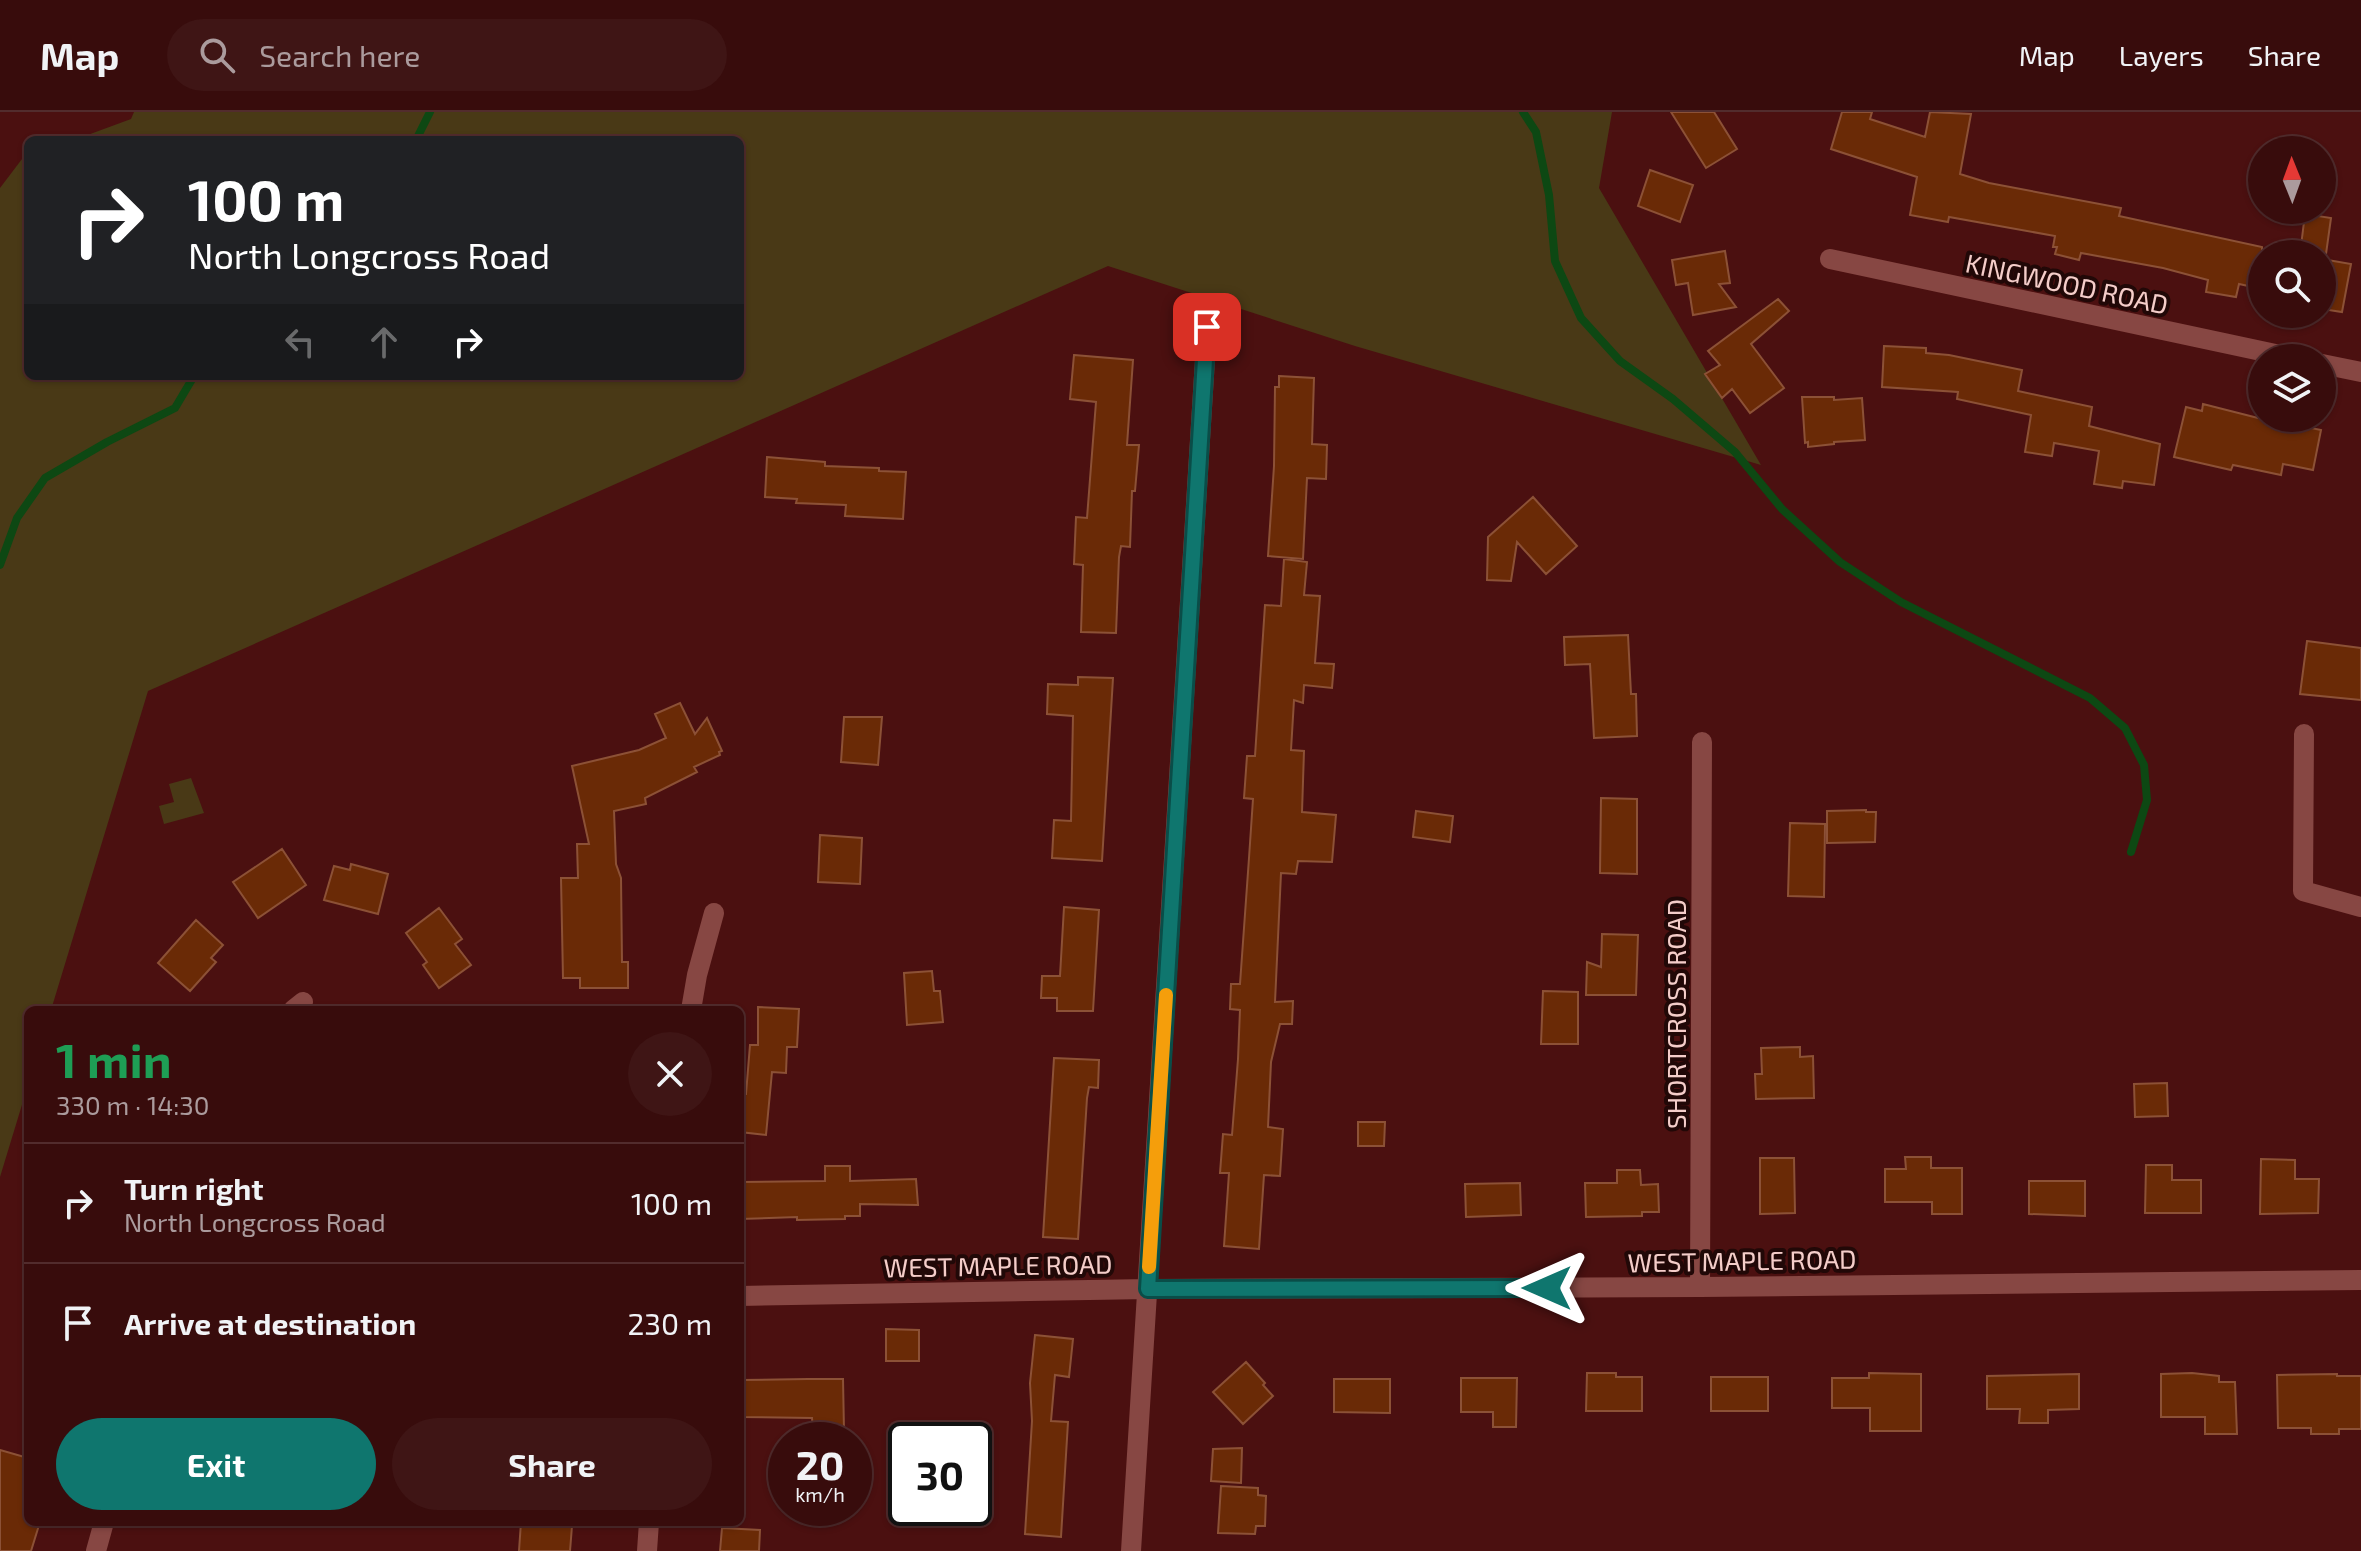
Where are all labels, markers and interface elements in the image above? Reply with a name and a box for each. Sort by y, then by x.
search box [167,19,727,91]
text: Map [40,32,119,78]
icon: search [195,33,239,77]
text: Search here [259,37,420,73]
text: Map [2019,38,2075,72]
text: Layers [2119,38,2204,72]
text: Share [2248,38,2321,72]
north arrow [2248,136,2336,224]
map controls [2248,136,2336,432]
text: 100 m [188,165,344,232]
icon: right [56,168,160,272]
text: North Longcross Road [188,233,550,276]
button: search [2248,240,2336,328]
street label: KINGWOOD ROAD [1963,246,2171,320]
pin [1173,293,1241,361]
icon: arrive [1185,305,1229,349]
icon: left [278,320,322,364]
icon: ahead [362,320,406,364]
icon: right [446,320,490,364]
button: layers [2248,344,2336,432]
street label: SHORTCROSS ROAD [1660,899,1691,1129]
text: 1 min [56,1030,172,1088]
button: close [628,1032,712,1116]
text: 330 m · 14:30 [56,1089,210,1120]
text: Turn right [124,1170,264,1206]
icon: right [56,1181,100,1225]
text: 100 m [631,1185,712,1221]
text: North Longcross Road [124,1206,386,1237]
street label: WEST MAPLE ROAD [1627,1243,1857,1277]
position arrow [1505,1246,1589,1330]
street label: WEST MAPLE ROAD [883,1248,1113,1282]
icon: arrive [56,1301,100,1345]
text: Arrive at destination [124,1305,416,1341]
text: 230 m [627,1305,712,1341]
button: Exit [56,1418,376,1510]
button: Share [392,1418,712,1510]
speed limit sign: 30 [888,1422,992,1526]
text: 20 [796,1440,844,1488]
text: km/h [795,1482,845,1506]

